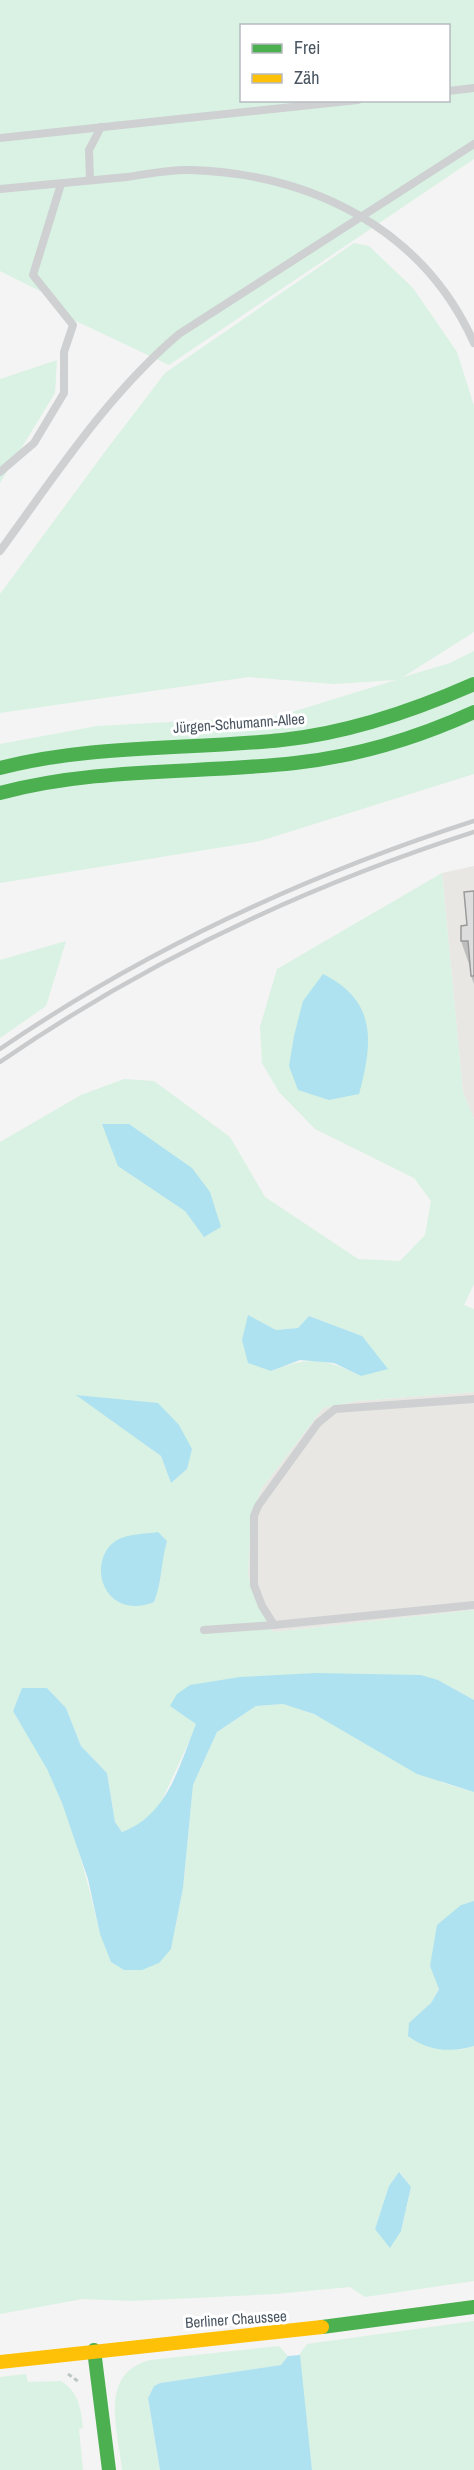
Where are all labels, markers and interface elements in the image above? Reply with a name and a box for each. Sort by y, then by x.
legend [240,24,450,102]
text: Frei [294,35,320,60]
text: Zäh [294,65,319,90]
street label: Jürgen-Schumann-Allee [172,708,306,738]
street label: Berliner Chaussee [184,2305,288,2333]

